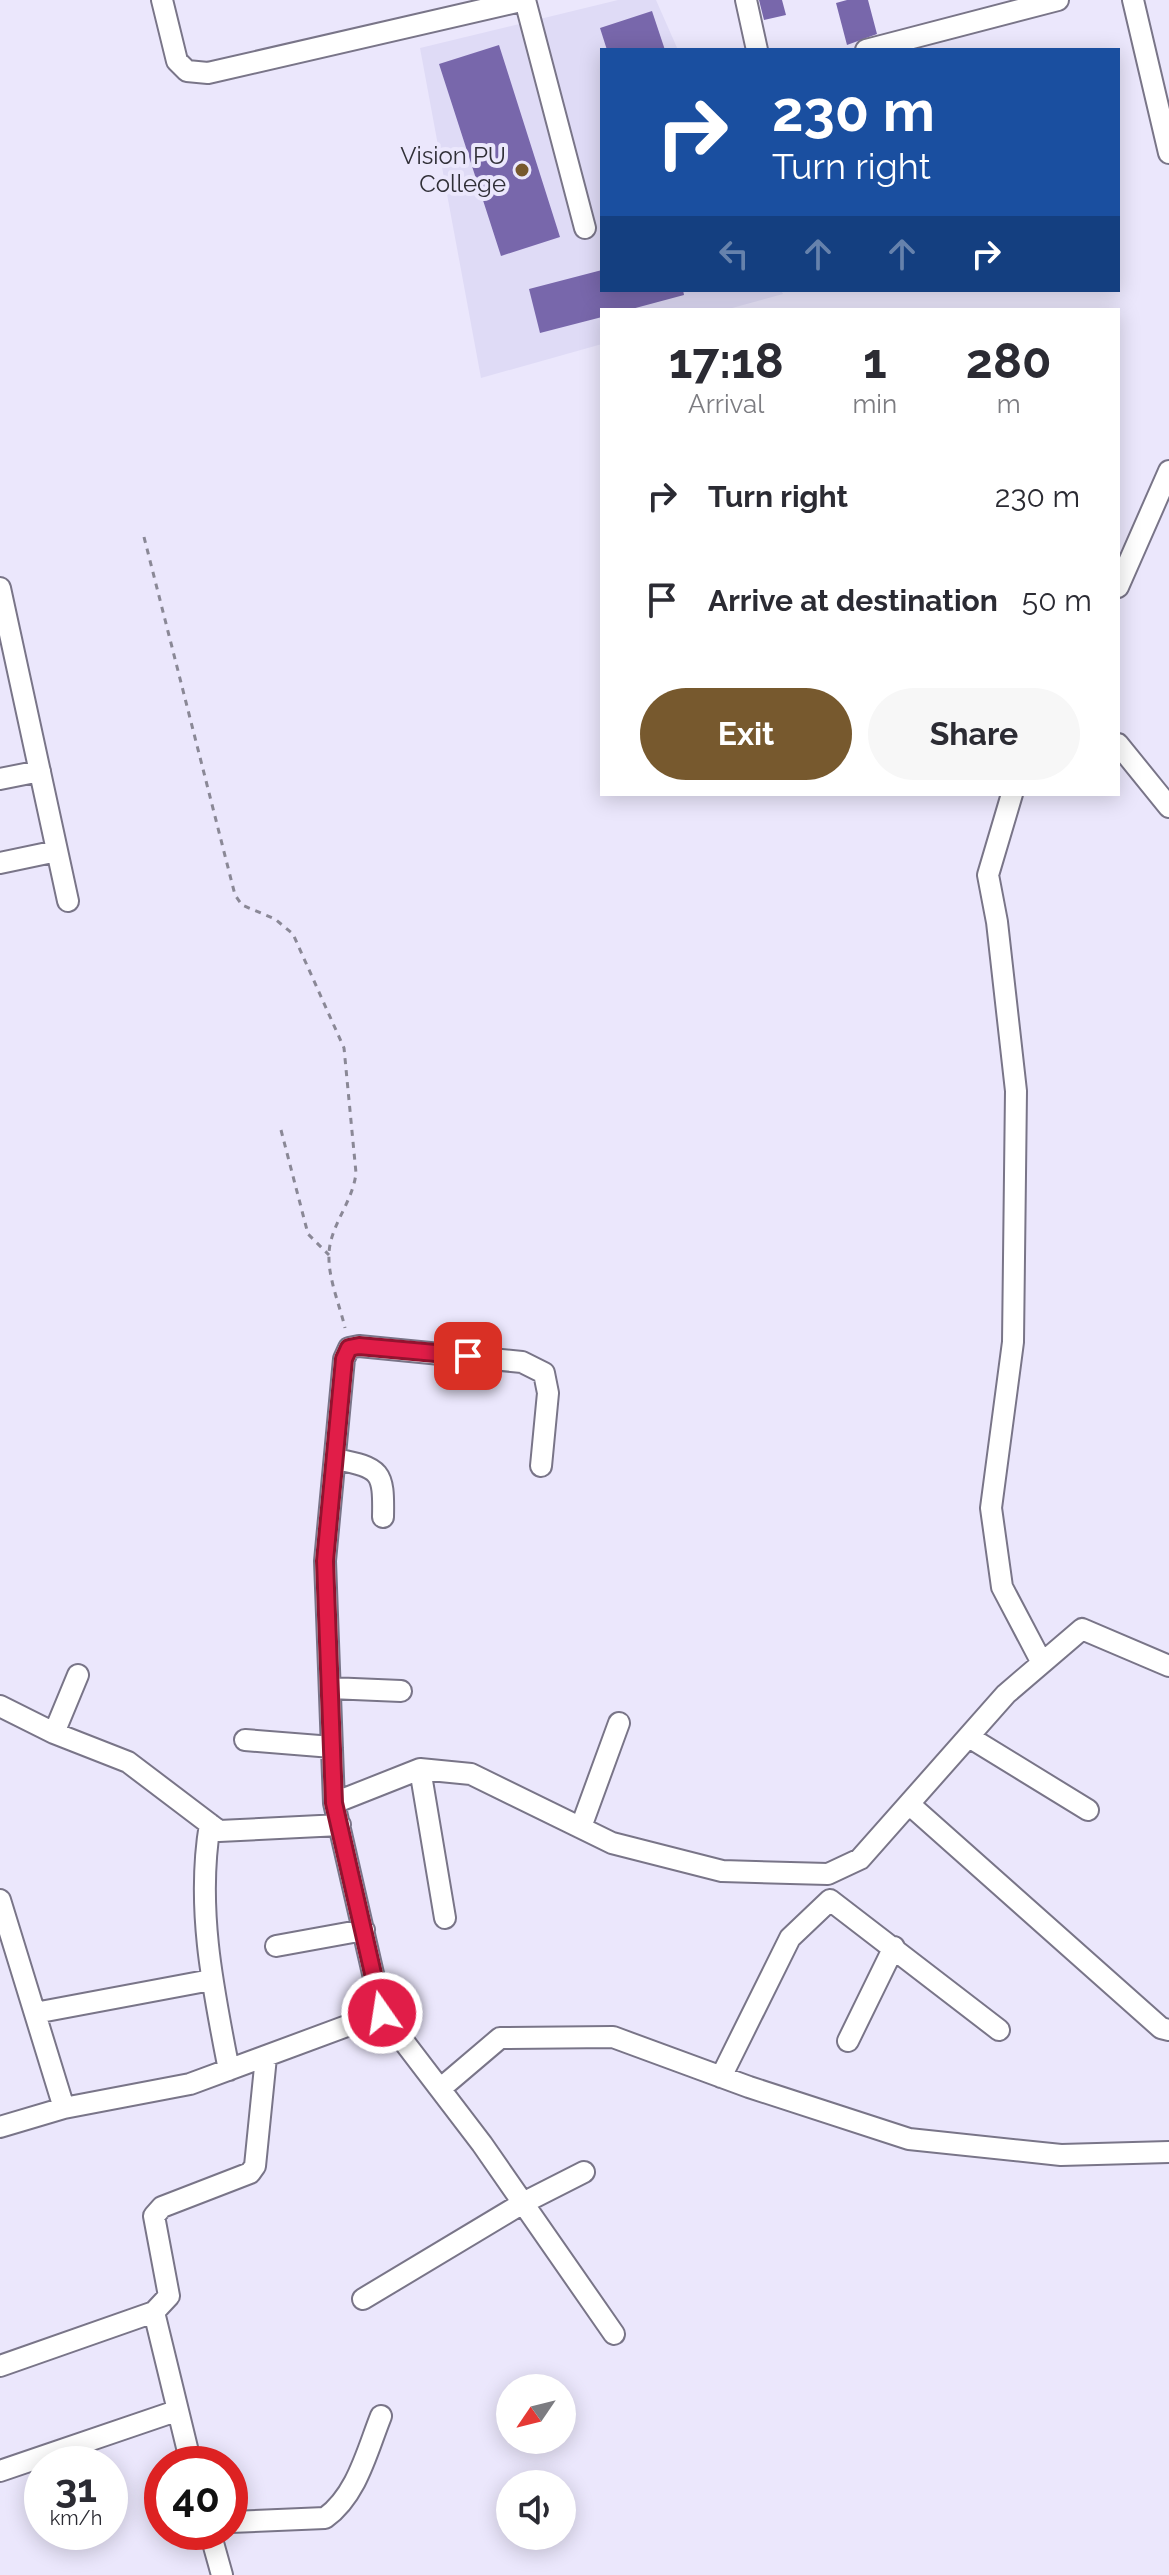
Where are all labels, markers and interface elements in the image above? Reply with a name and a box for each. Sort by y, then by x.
text: 230 m [772,78,935,144]
icon: right [640,80,744,184]
place label: Vision PU College [400,141,506,198]
text: Turn right [772,145,931,187]
marker: Vision PU College [513,161,531,179]
icon: left [712,232,756,276]
icon: ahead [796,232,840,276]
icon: ahead [880,232,924,276]
icon: right [964,232,1008,276]
text: 17:18 [669,333,784,389]
text: 1 [863,333,887,389]
text: 280 [966,333,1051,389]
text: Arrival [688,389,764,419]
text: min [852,389,897,419]
text: m [997,389,1021,419]
icon: right [640,474,684,518]
text: Turn right [708,479,848,514]
text: 230 m [995,479,1080,514]
icon: arrive [640,578,684,622]
text: Arrive at destination [708,583,998,618]
text: 50 m [1022,583,1092,618]
button: Exit [640,688,852,780]
button: Share [868,688,1080,780]
pin [434,1322,502,1390]
icon: arrive [446,1334,490,1378]
position arrow [340,1971,424,2055]
north arrow [496,2374,576,2454]
map controls [496,2374,576,2550]
speed limit sign: 40 [144,2446,248,2550]
text: 31 [55,2464,97,2511]
button: sound [496,2470,576,2550]
text: km/h [50,2506,102,2530]

